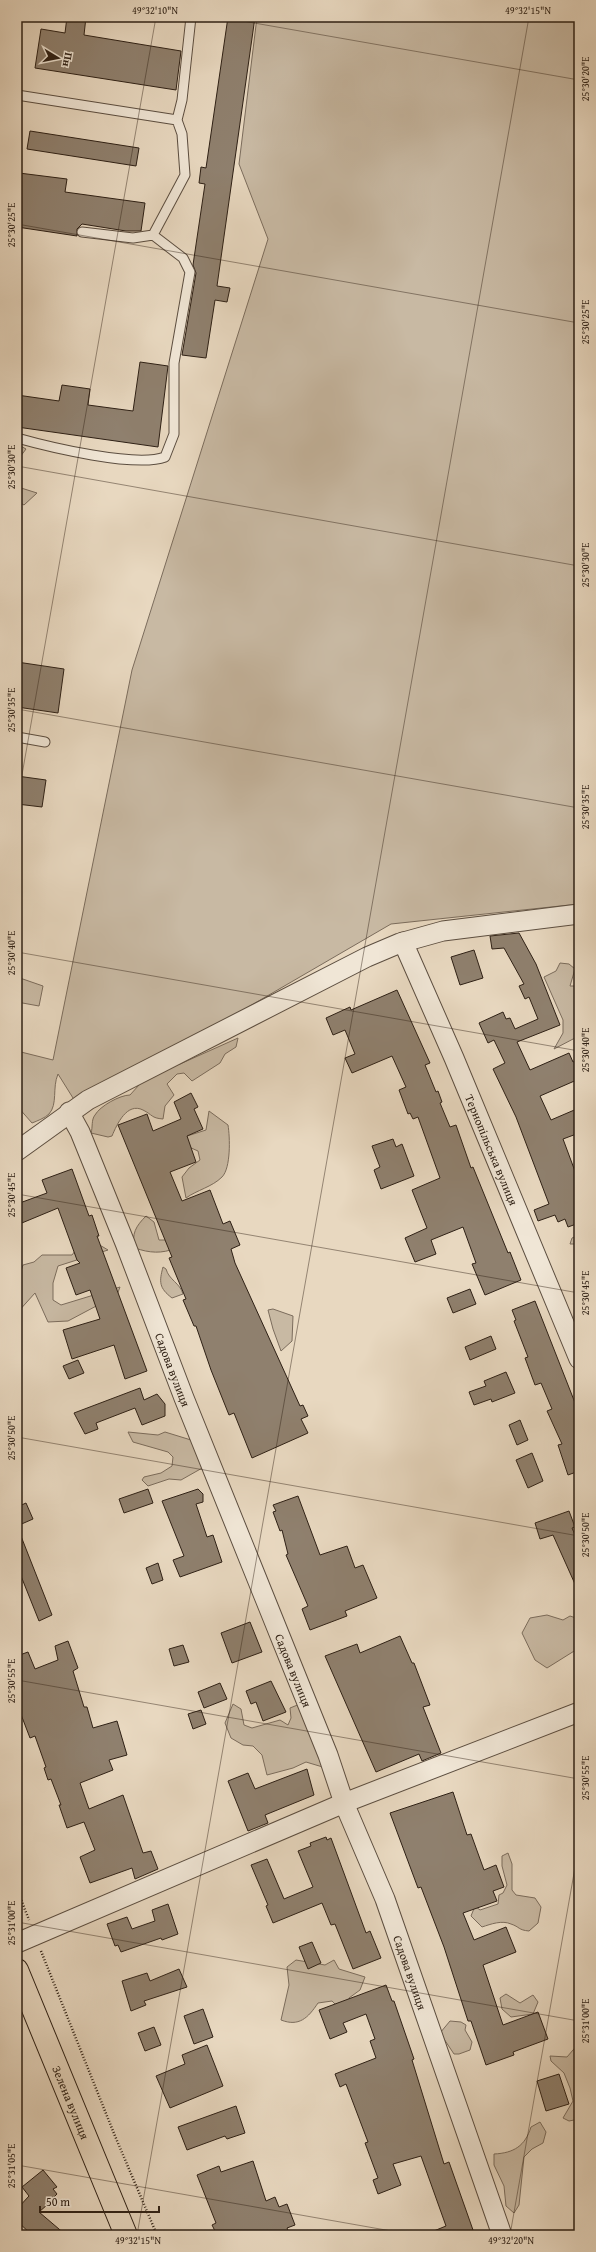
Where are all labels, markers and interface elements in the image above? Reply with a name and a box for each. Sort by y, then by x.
text: 49°32'10"N [132,3,178,18]
text: 49°32'15"N [505,3,551,18]
north arrow [38,38,78,78]
text: Пн [59,51,77,68]
text: 25°30'20"E [578,57,593,101]
text: 25°30'25"E [4,203,19,247]
text: 25°30'25"E [578,300,593,344]
text: 25°30'30"E [4,445,19,489]
text: 25°30'30"E [578,543,593,587]
text: 25°30'35"E [4,688,19,732]
text: 25°30'35"E [578,785,593,829]
text: 25°30'40"E [4,931,19,975]
text: 25°30'40"E [578,1028,593,1072]
street label: Тернопільська вулиця [461,1092,523,1208]
text: 25°30'45"E [4,1173,19,1217]
text: 25°30'45"E [578,1271,593,1315]
street label: Садова вулиця [151,1330,195,1409]
text: 25°30'50"E [4,1416,19,1460]
text: 25°30'50"E [578,1513,593,1557]
street label: Садова вулиця [271,1631,316,1709]
text: 25°30'55"E [4,1659,19,1703]
text: 25°30'55"E [578,1756,593,1800]
text: 25°31'00"E [4,1901,19,1945]
street label: Садова вулиця [390,1933,431,2012]
text: 25°31'00"E [578,1999,593,2043]
street label: Зелена вулиця [49,2063,94,2142]
text: 25°31'05"E [4,2144,19,2188]
scale bar [40,2188,159,2214]
text: 50 m [46,2193,70,2210]
text: 49°32'15"N [115,2233,161,2248]
text: 49°32'20"N [488,2233,534,2248]

